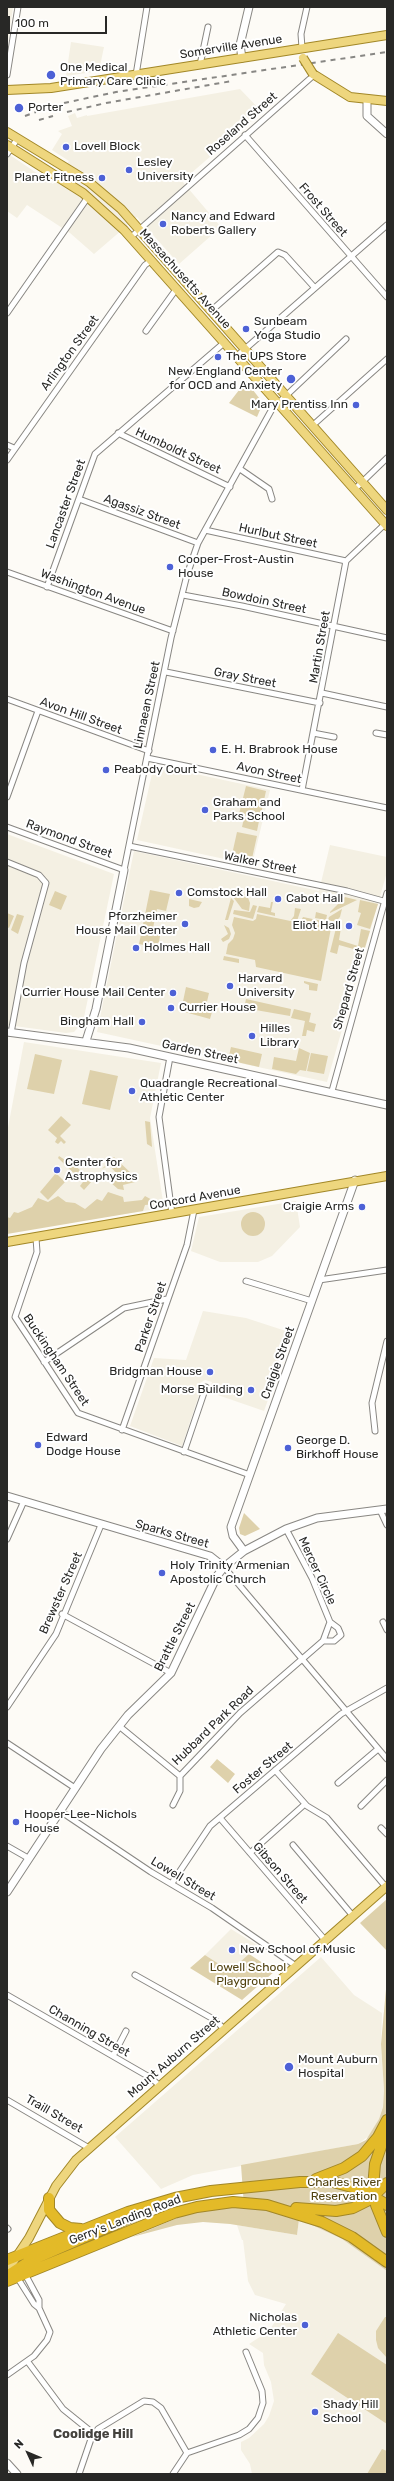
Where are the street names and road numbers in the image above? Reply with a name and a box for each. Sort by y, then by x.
street label: Somerville Avenue [179,32,283,62]
street label: Roseland Street [204,89,280,159]
street label: Frost Street [296,180,350,240]
street label: Massachusetts Avenue [136,226,234,332]
street label: Arlington Street [38,313,102,393]
street label: Humboldt Street [133,425,223,477]
street label: Lancaster Street [43,458,89,550]
street label: Agassiz Street [102,491,182,533]
street label: Hurlbut Street [237,521,319,551]
street label: Washington Avenue [39,566,147,618]
street label: Bowdoin Street [220,585,308,617]
street label: Martin Street [307,610,333,684]
street label: Linnaean Street [131,660,163,750]
street label: Gray Street [213,665,277,691]
street label: Avon Hill Street [38,695,124,737]
street label: Avon Street [235,759,303,787]
street label: Raymond Street [24,817,114,861]
street label: Walker Street [222,849,298,877]
street label: Shepard Street [330,946,368,1032]
street label: Garden Street [160,1037,240,1067]
street label: Concord Avenue [148,1183,242,1213]
street label: Parker Street [132,1280,170,1354]
street label: Buckingham Street [20,1311,92,1409]
street label: Craigie Street [258,1325,298,1401]
street label: Sparks Street [134,1517,210,1551]
street label: Mercer Circle [295,1535,339,1607]
street label: Brewster Street [36,1550,86,1636]
street label: Brattle Street [151,1600,199,1674]
street label: Hubbard Park Road [169,1683,257,1769]
street label: Foster Street [230,1739,296,1797]
street label: Gibson Street [250,1840,310,1906]
street label: Lowell Street [148,1854,218,1904]
street label: Channing Street [46,2002,132,2060]
street label: Mount Auburn Street [125,2013,223,2101]
street label: Traill Street [23,2092,85,2136]
street label: Gerry's Landing Road [67,2192,183,2248]

